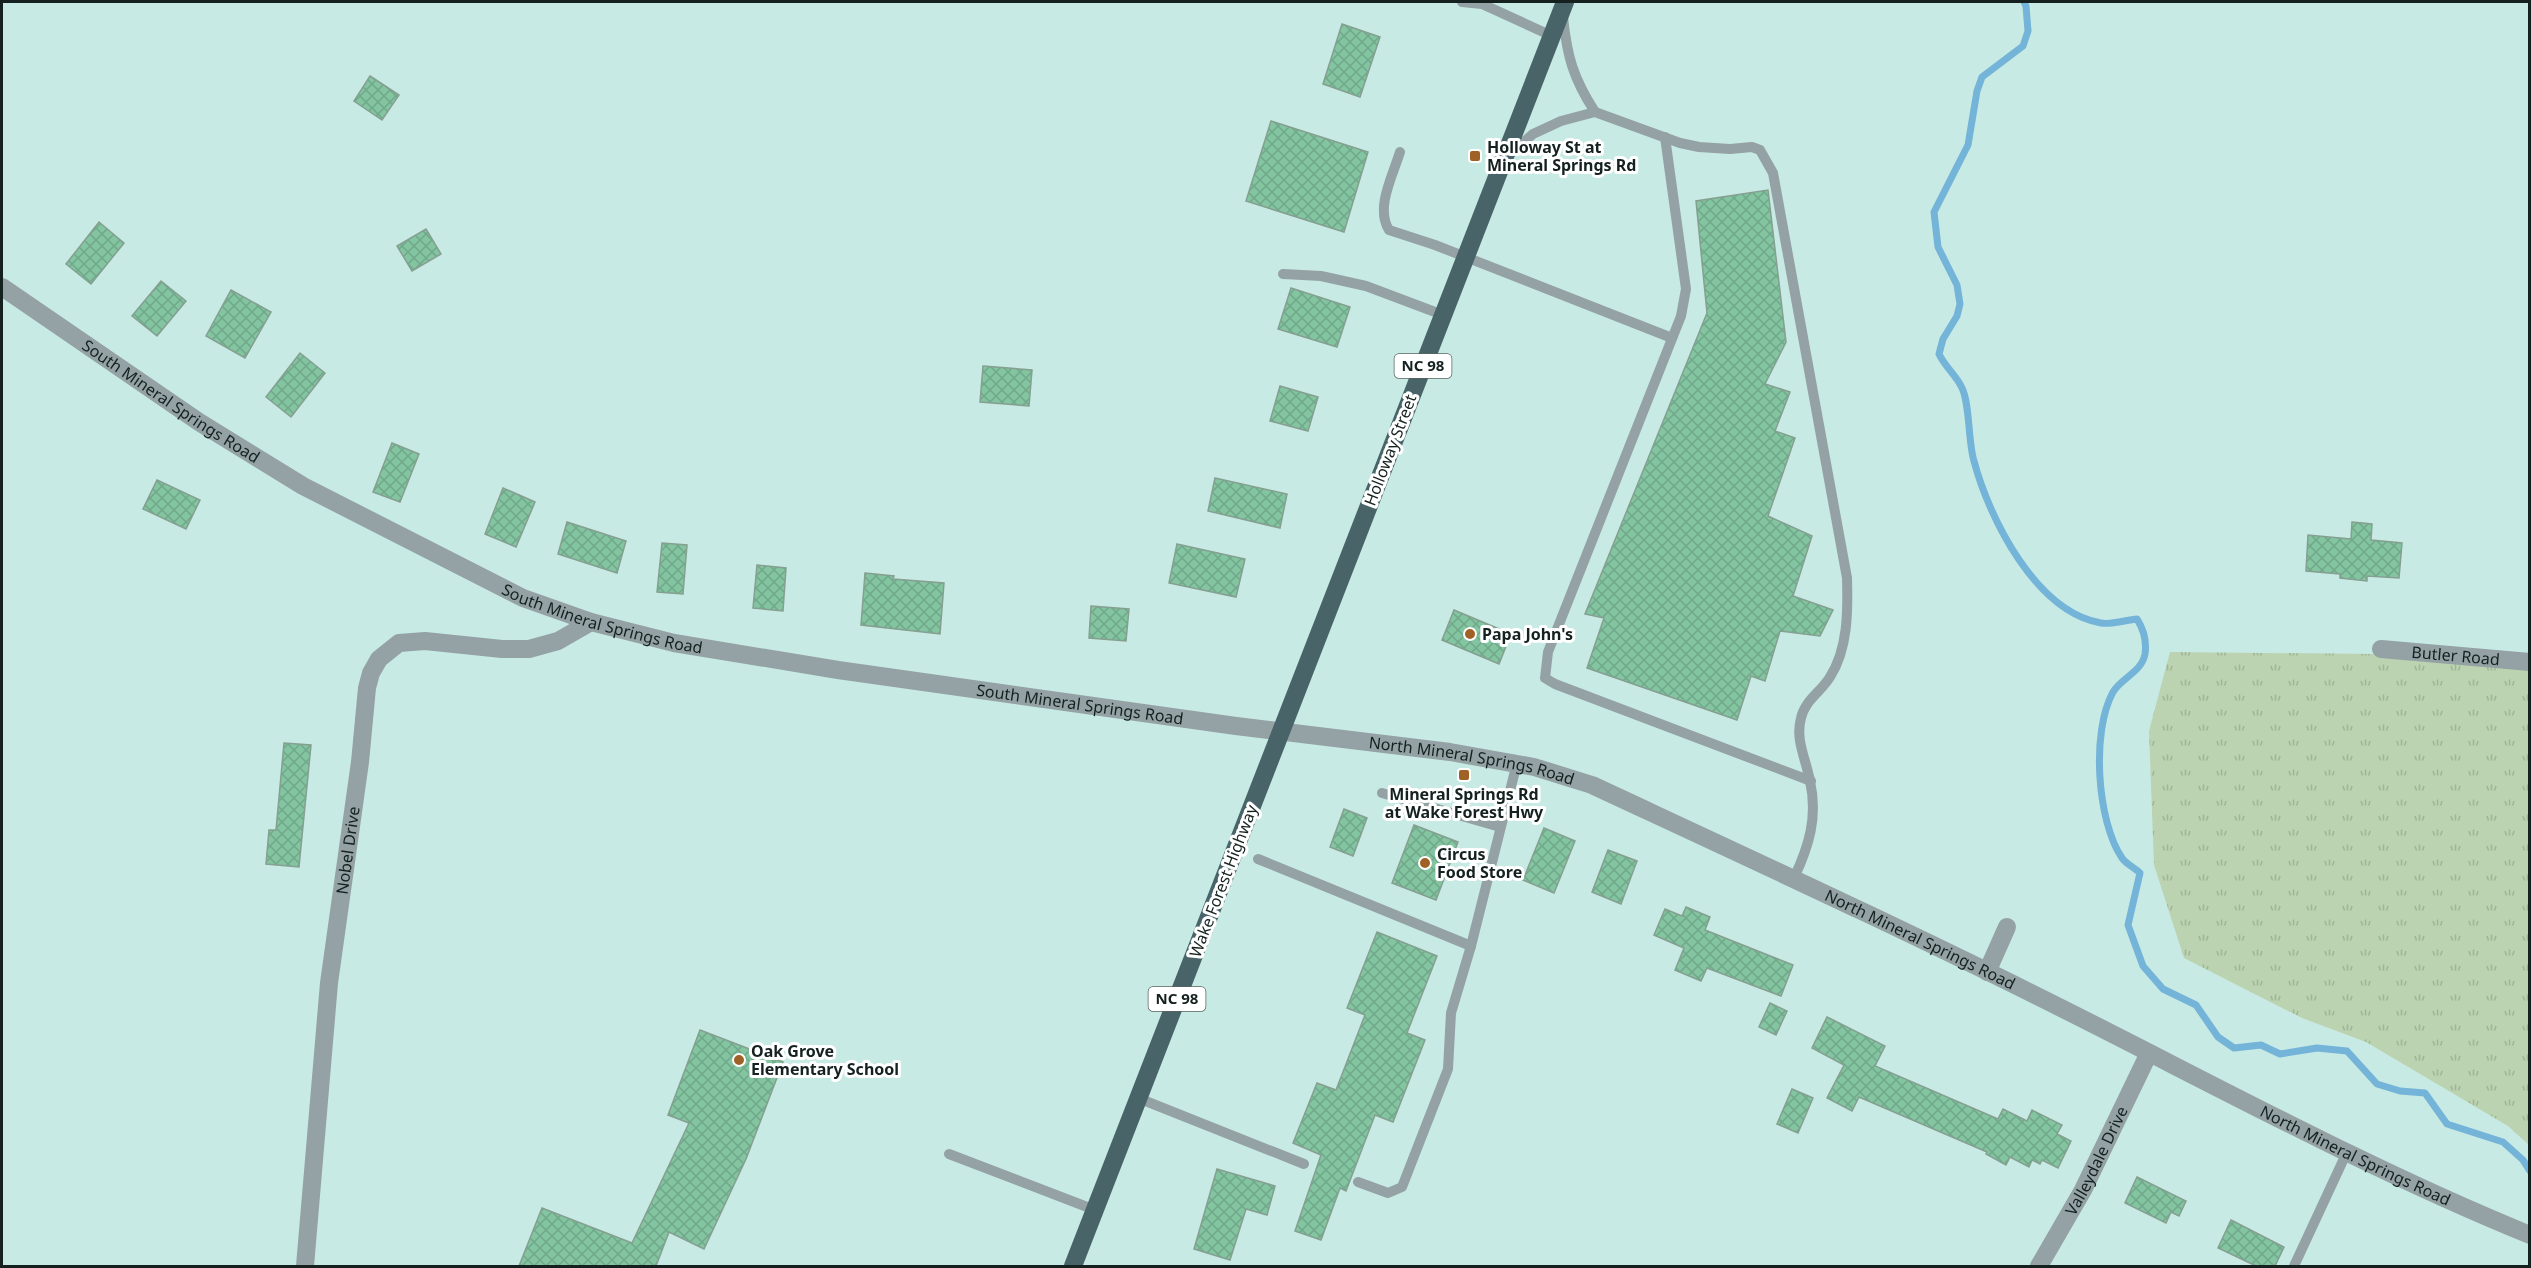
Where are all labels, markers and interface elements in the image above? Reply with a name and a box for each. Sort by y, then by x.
place label: Holloway St at Mineral Springs Rd [1487,136,1636,176]
marker: Holloway St at Mineral Springs Rd [1468,149,1482,163]
street label: South Mineral Springs Road [78,334,264,468]
road number: NC 98 [1394,354,1452,378]
street label: Holloway Street [1359,391,1421,509]
street label: South Mineral Springs Road [498,578,704,659]
place label: Papa John's [1482,623,1573,645]
marker: Papa John's [1463,627,1477,641]
street label: Butler Road [2411,641,2501,670]
street label: South Mineral Springs Road [975,679,1185,729]
street label: North Mineral Springs Road [1368,731,1577,790]
marker: Mineral Springs Rd at Wake Forest Hwy [1457,768,1471,782]
place label: Mineral Springs Rd at Wake Forest Hwy [1385,783,1544,823]
street label: Wake Forest Highway [1184,801,1263,960]
street label: Nobel Drive [331,805,365,896]
place label: Circus Food Store [1437,843,1522,883]
marker: Circus Food Store [1418,856,1432,870]
street label: North Mineral Springs Road [1821,884,2019,995]
road number: NC 98 [1148,987,1206,1011]
place label: Oak Grove Elementary School [751,1040,899,1080]
marker: Oak Grove Elementary School [732,1053,746,1067]
street label: North Mineral Springs Road [2256,1100,2454,1211]
street label: Valleydale Drive [2060,1103,2133,1219]

